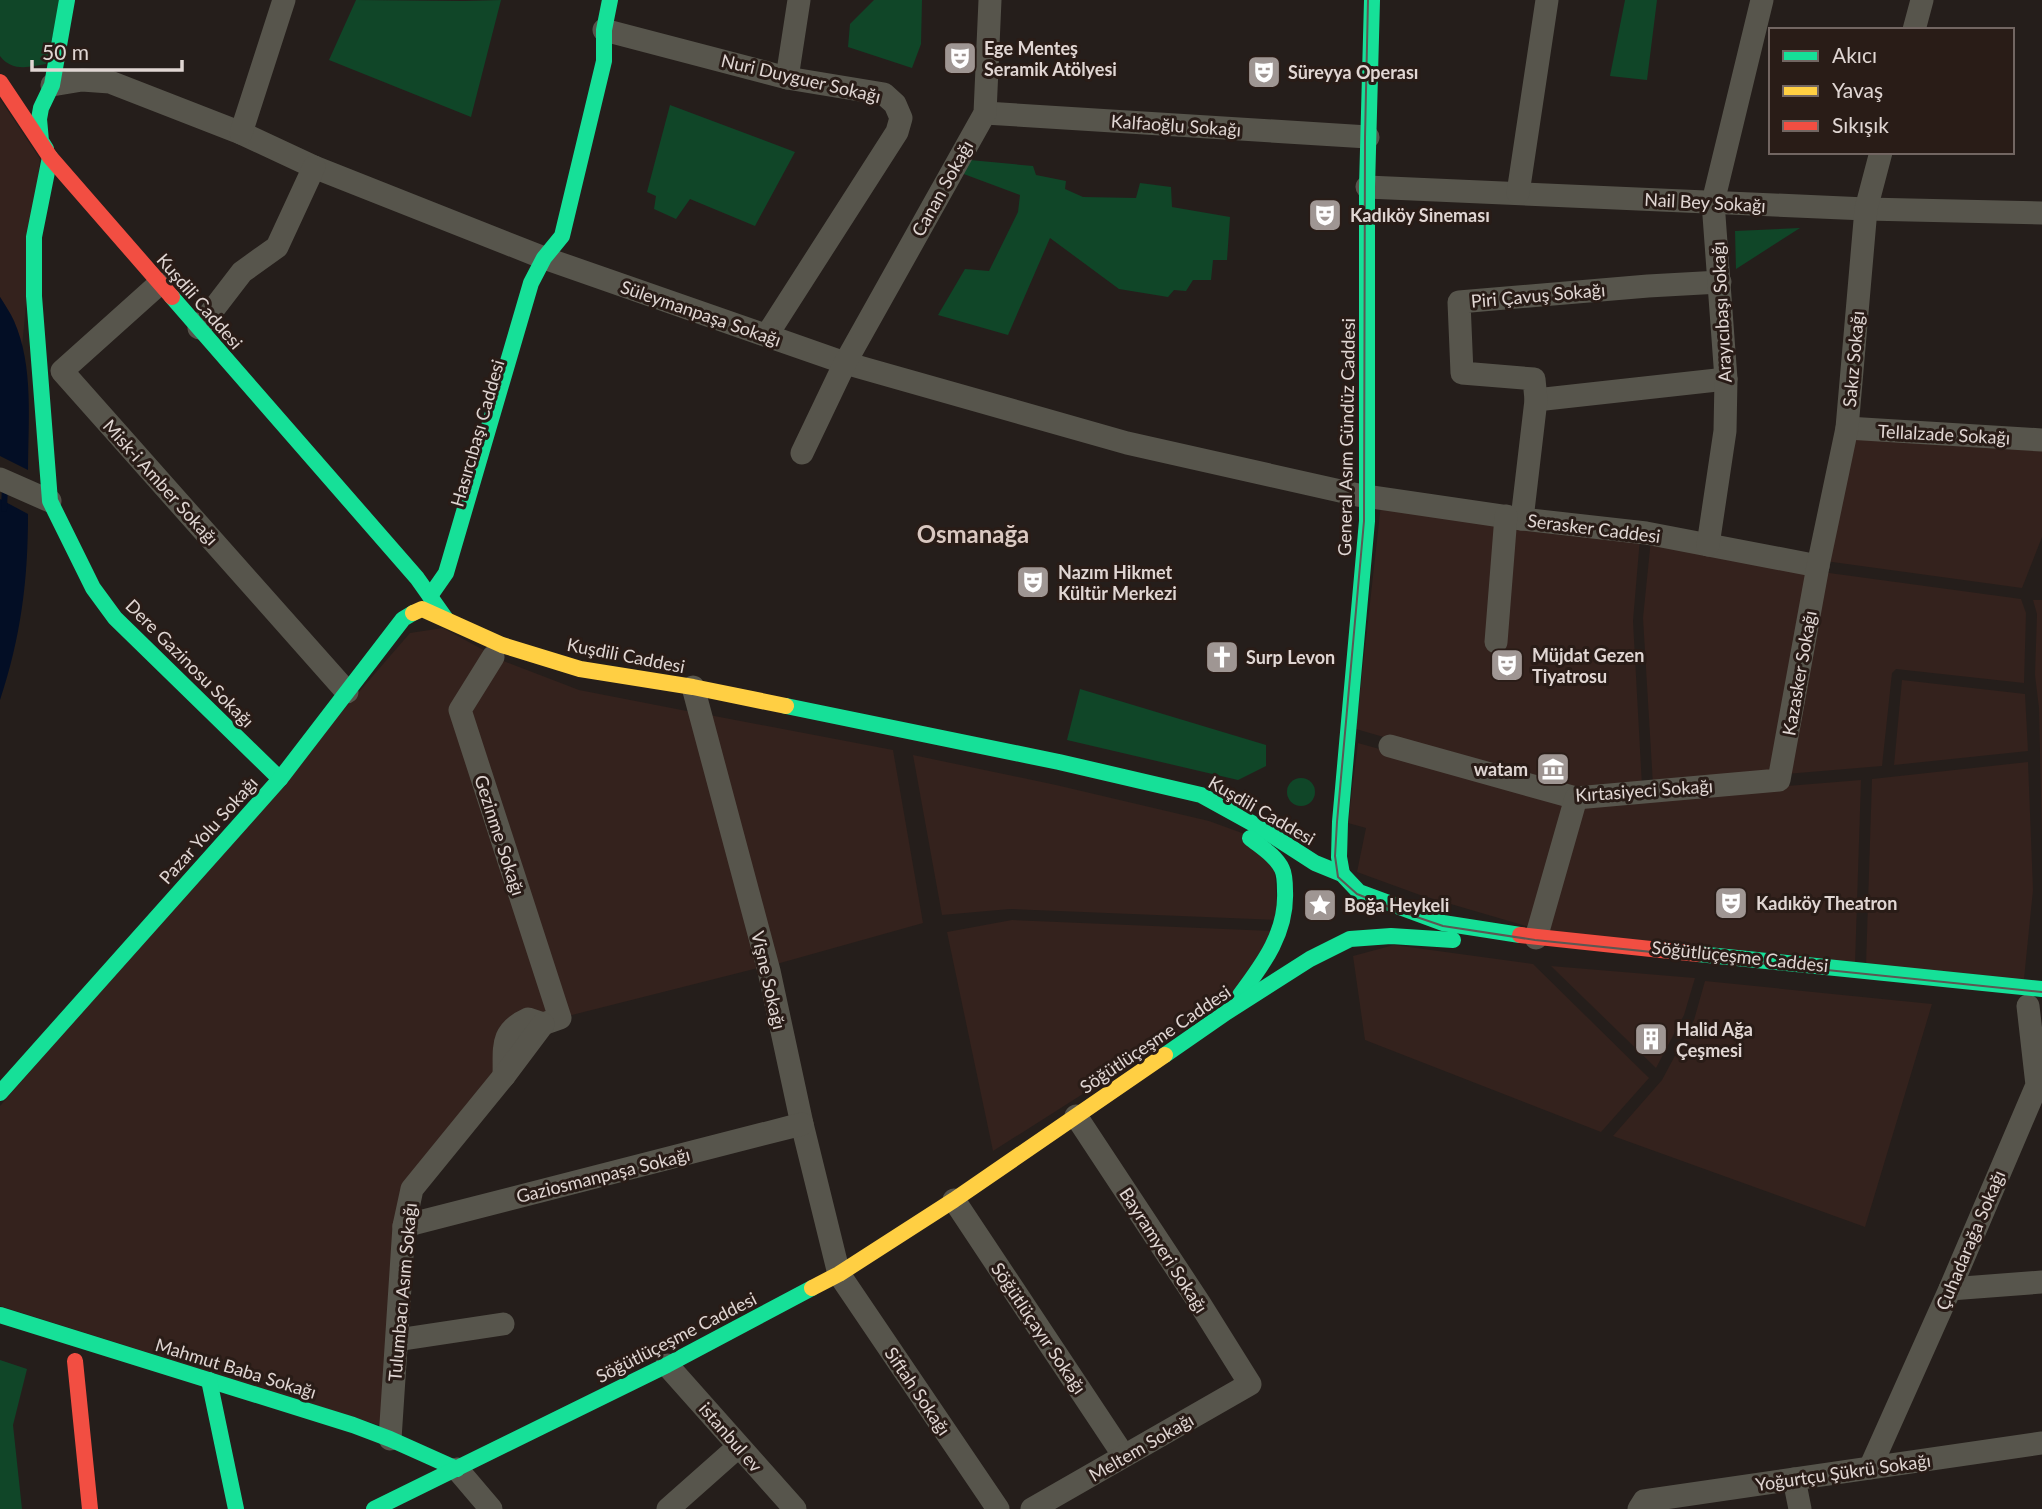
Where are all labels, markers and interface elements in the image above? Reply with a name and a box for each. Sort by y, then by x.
scale bar [32,28,182,72]
legend [1769,28,2014,154]
place label: Ege Menteş Seramik Atölyesi [984,37,1117,80]
text: 50 m [42,39,89,64]
theatre icon: Ege Menteş Seramik Atölyesi [941,39,979,77]
text: Akıcı [1832,42,1877,67]
street label: Nuri Duyguer Sokağı [719,49,883,107]
theatre icon: Süreyya Operası [1245,53,1283,91]
place label: Süreyya Operası [1288,61,1418,83]
text: Yavaş [1832,77,1883,102]
street label: Kalfaoğlu Sokağı [1110,109,1242,141]
text: Sıkışık [1832,112,1889,137]
street label: Canan Sokağı [907,136,977,240]
street label: Nail Bey Sokağı [1644,188,1766,216]
theatre icon: Kadıköy Sineması [1306,196,1344,234]
place label: Kadıköy Sineması [1350,204,1490,226]
street label: Arayıcıbaşı Sokağı [1706,241,1736,383]
street label: Kuşdili Caddesi [152,249,248,353]
street label: Süleymanpaşa Sokağı [618,275,784,351]
street label: Piri Çavuş Sokağı [1470,278,1606,312]
street label: Sakız Sokağı [1838,310,1868,408]
street label: General Asım Gündüz Caddesi [1333,318,1359,556]
street label: Hasırcıbaşı Caddesi [445,357,509,509]
street label: Misk-i Amber Sokağı [99,415,223,549]
street label: Tellalzade Sokağı [1877,420,2011,448]
street label: Serasker Caddesi [1526,509,1662,547]
district label: Osmanağa [917,519,1029,548]
place label: Nazım Hikmet Kültür Merkezi [1058,561,1177,604]
theatre icon: Nazım Hikmet Kültür Merkezi [1014,563,1052,601]
street label: Dere Gazinosu Sokağı [121,594,259,732]
street label: Kazasker Sokağı [1777,609,1821,737]
street label: Kuşdili Caddesi [565,633,687,677]
church icon: Surp Levon [1203,638,1241,676]
place label: Müjdat Gezen Tiyatrosu [1532,644,1644,687]
place label: Surp Levon [1246,646,1335,668]
theatre icon: Müjdat Gezen Tiyatrosu [1488,646,1526,684]
museum icon: watam [1534,750,1572,788]
place label: watam [1474,758,1528,780]
street label: Kuşdili Caddesi [1205,771,1319,849]
street label: Pazar Yolu Sokağı [154,772,262,888]
street label: Gezinme Sokağı [470,772,530,898]
street label: Kırtasiyeci Sokağı [1574,774,1714,806]
theatre icon: Kadıköy Theatron [1712,884,1750,922]
place icon: Boğa Heykeli [1301,886,1339,924]
place label: Kadıköy Theatron [1756,892,1897,914]
place label: Boğa Heykeli [1344,894,1449,916]
street label: Vişne Sokağı [747,929,791,1031]
street label: Söğütlüçeşme Caddesi [1651,936,1829,976]
street label: Söğütlüçeşme Caddesi [1075,980,1235,1098]
place label: Halid Ağa Çeşmesi [1676,1018,1753,1061]
building icon: Halid Ağa Çeşmesi [1632,1020,1670,1058]
street label: Gaziosmanpaşa Sokağı [514,1143,692,1207]
street label: Çuhadarağa Sokağı [1931,1167,2009,1313]
street label: Bayramyeri Sokağı [1115,1183,1213,1317]
street label: Tulumbacı Asım Sokağı [383,1202,421,1382]
street label: Söğütlüçayır Sokağı [987,1258,1091,1398]
street label: Söğütlüçeşme Caddesi [592,1287,760,1387]
street label: Mahmut Baba Sokağı [153,1333,319,1403]
street label: Siftah Sokağı [880,1343,956,1439]
street label: istanbul ev [695,1398,768,1477]
street label: Meltem Sokağı [1085,1408,1197,1486]
street label: Yoğurtçu Şükrü Sokağı [1754,1449,1932,1495]

